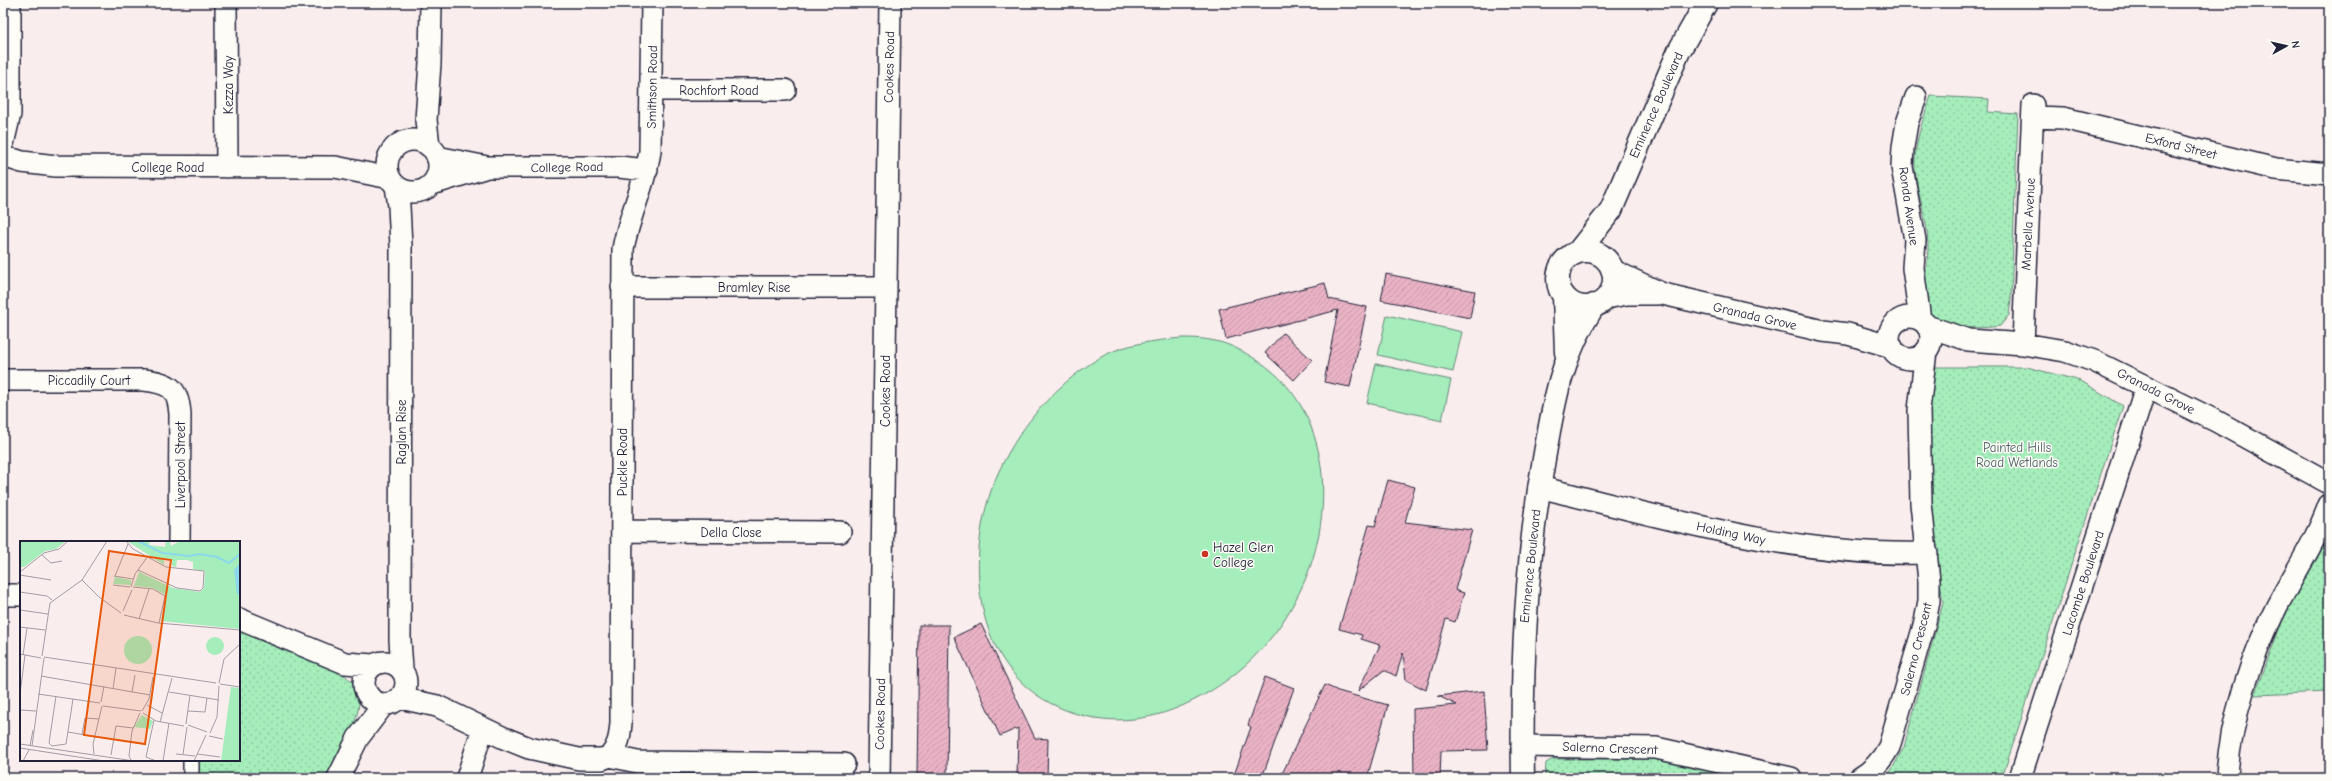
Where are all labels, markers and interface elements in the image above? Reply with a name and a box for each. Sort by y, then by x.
north arrow [2266,26,2306,66]
street label: Cookes Road [881,31,897,103]
text: N [2288,40,2302,49]
street label: Smithson Road [644,45,660,129]
street label: Eminence Boulevard [1626,50,1686,160]
street label: Kezza Way [221,55,236,114]
street label: Rochfort Road [679,83,759,98]
street label: Exford Street [2144,130,2219,162]
street label: College Road [530,159,604,175]
street label: College Road [132,160,204,175]
street label: Ronda Avenue [1896,166,1922,247]
street label: Marbella Avenue [2018,177,2038,271]
street label: Bramley Rise [718,280,791,295]
street label: Granada Grove [1712,299,1799,333]
street label: Cookes Road [878,355,893,427]
street label: Granada Grove [2115,365,2198,417]
street label: Piccadily Court [48,373,132,388]
street label: Raglan Rise [394,399,409,464]
street label: Liverpool Street [173,420,188,508]
street label: Puckle Road [615,428,630,496]
park label: Painted Hills Road Wetlands [1976,440,2058,470]
street label: Eminence Boulevard [1517,509,1543,623]
street label: Holding Way [1695,518,1767,548]
street label: Della Close [701,525,762,540]
street label: Lacombe Boulevard [2059,529,2107,637]
place label: Hazel Glen College [1213,540,1274,570]
inset map [20,541,240,761]
marker: Hazel Glen College [1200,549,1210,559]
street label: Salerno Crescent [1897,600,1935,697]
street label: Cookes Road [872,678,888,750]
street label: Salerno Crescent [1562,739,1659,757]

